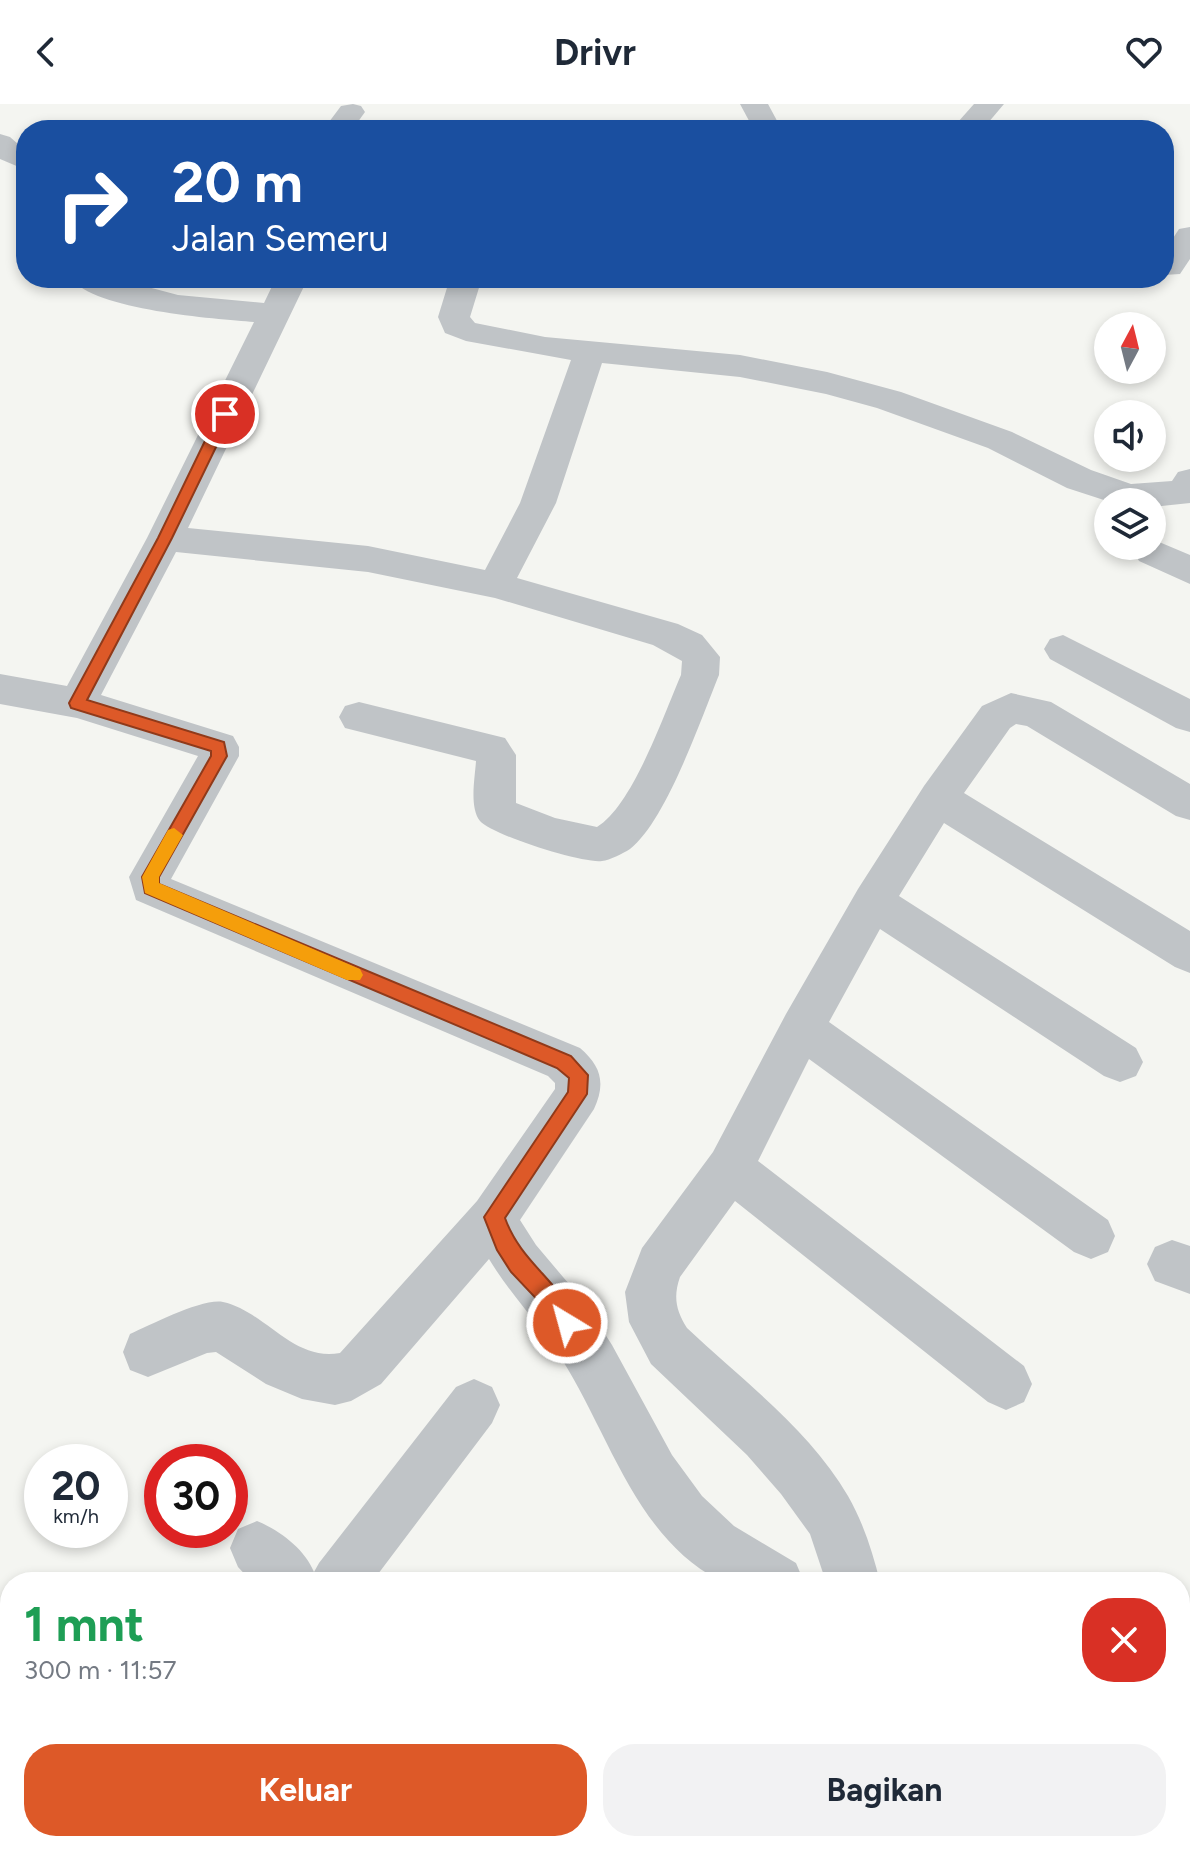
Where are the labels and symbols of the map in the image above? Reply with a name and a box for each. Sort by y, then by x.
north arrow [1094,312,1166,384]
pin [191,380,259,448]
position arrow [525,1281,609,1365]
speed limit sign: 30 [144,1444,248,1548]

